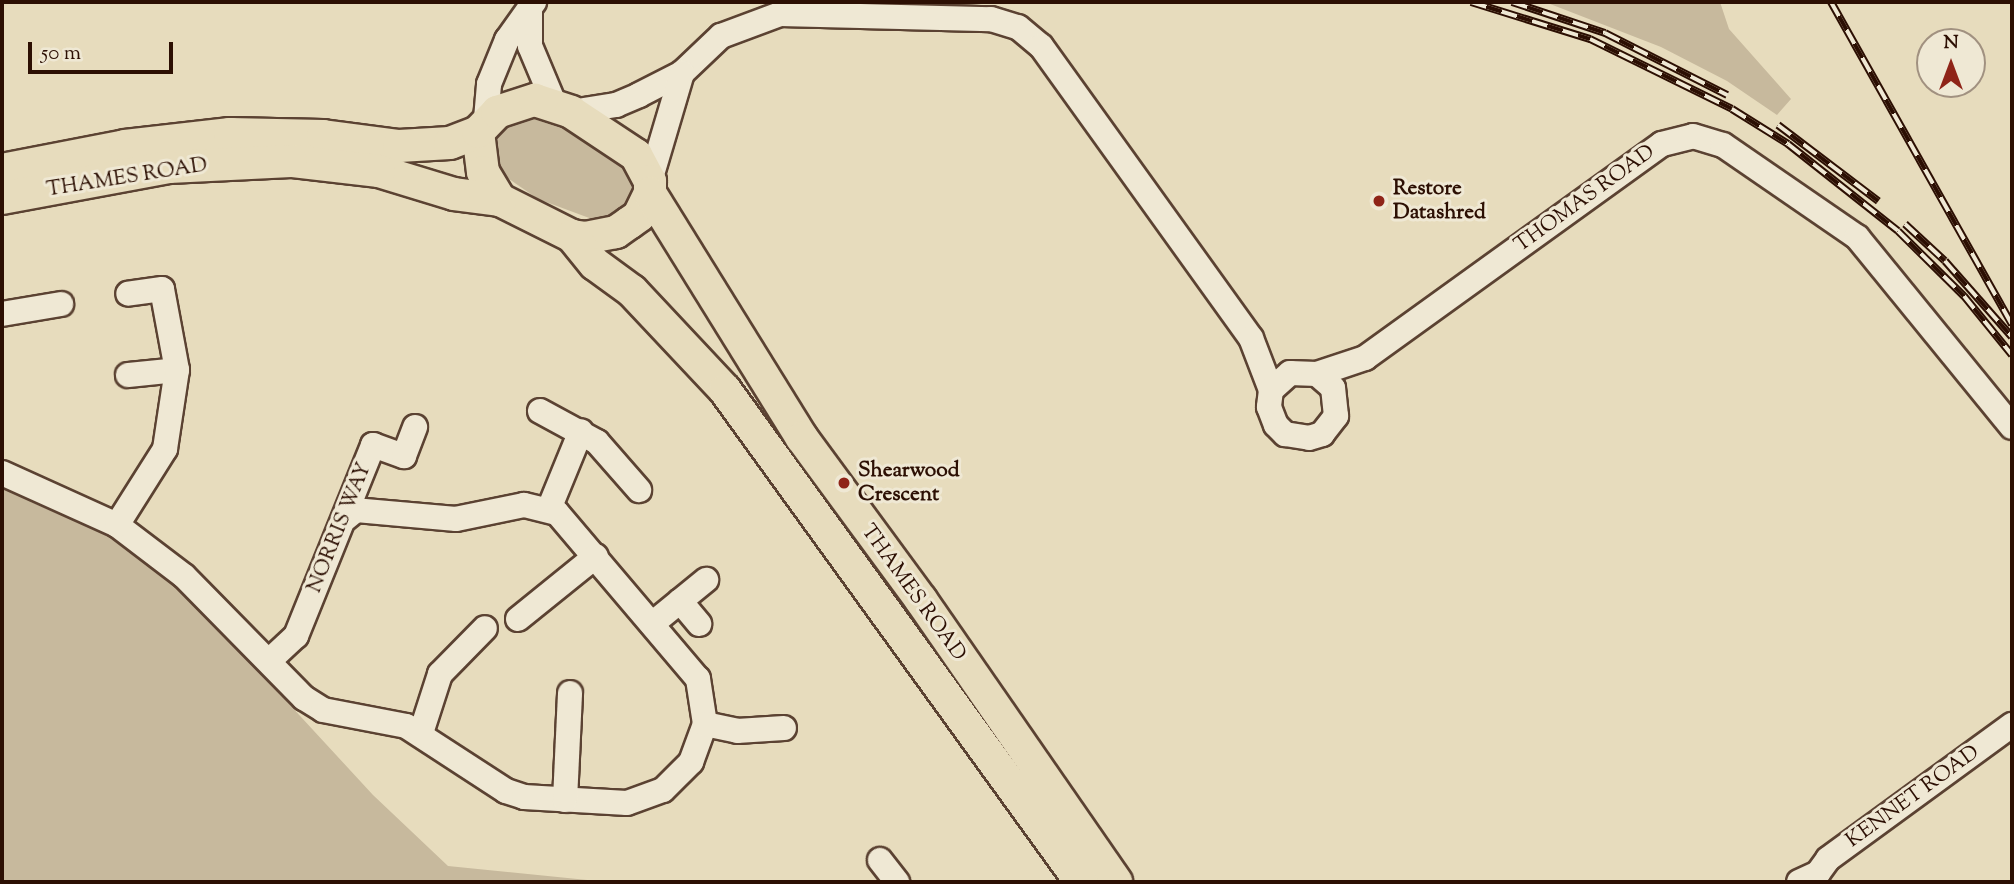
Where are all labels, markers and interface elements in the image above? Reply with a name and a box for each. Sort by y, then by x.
scale bar [32,28,177,72]
north arrow [1916,28,1986,98]
text: N [1943,30,1959,57]
text: 50 m [41,39,81,69]
street label: THOMAS ROAD [1510,140,1660,258]
street label: THAMES ROAD [45,153,209,203]
place label: Restore Datashred [1393,176,1486,226]
marker: Restore Datashred [1371,193,1387,209]
place label: Shearwood Crescent [858,458,960,508]
street label: NORRIS WAY [302,459,378,597]
marker: Shearwood Crescent [836,475,852,491]
street label: THAMES ROAD [855,520,971,666]
street label: KENNET ROAD [1842,740,1984,854]

